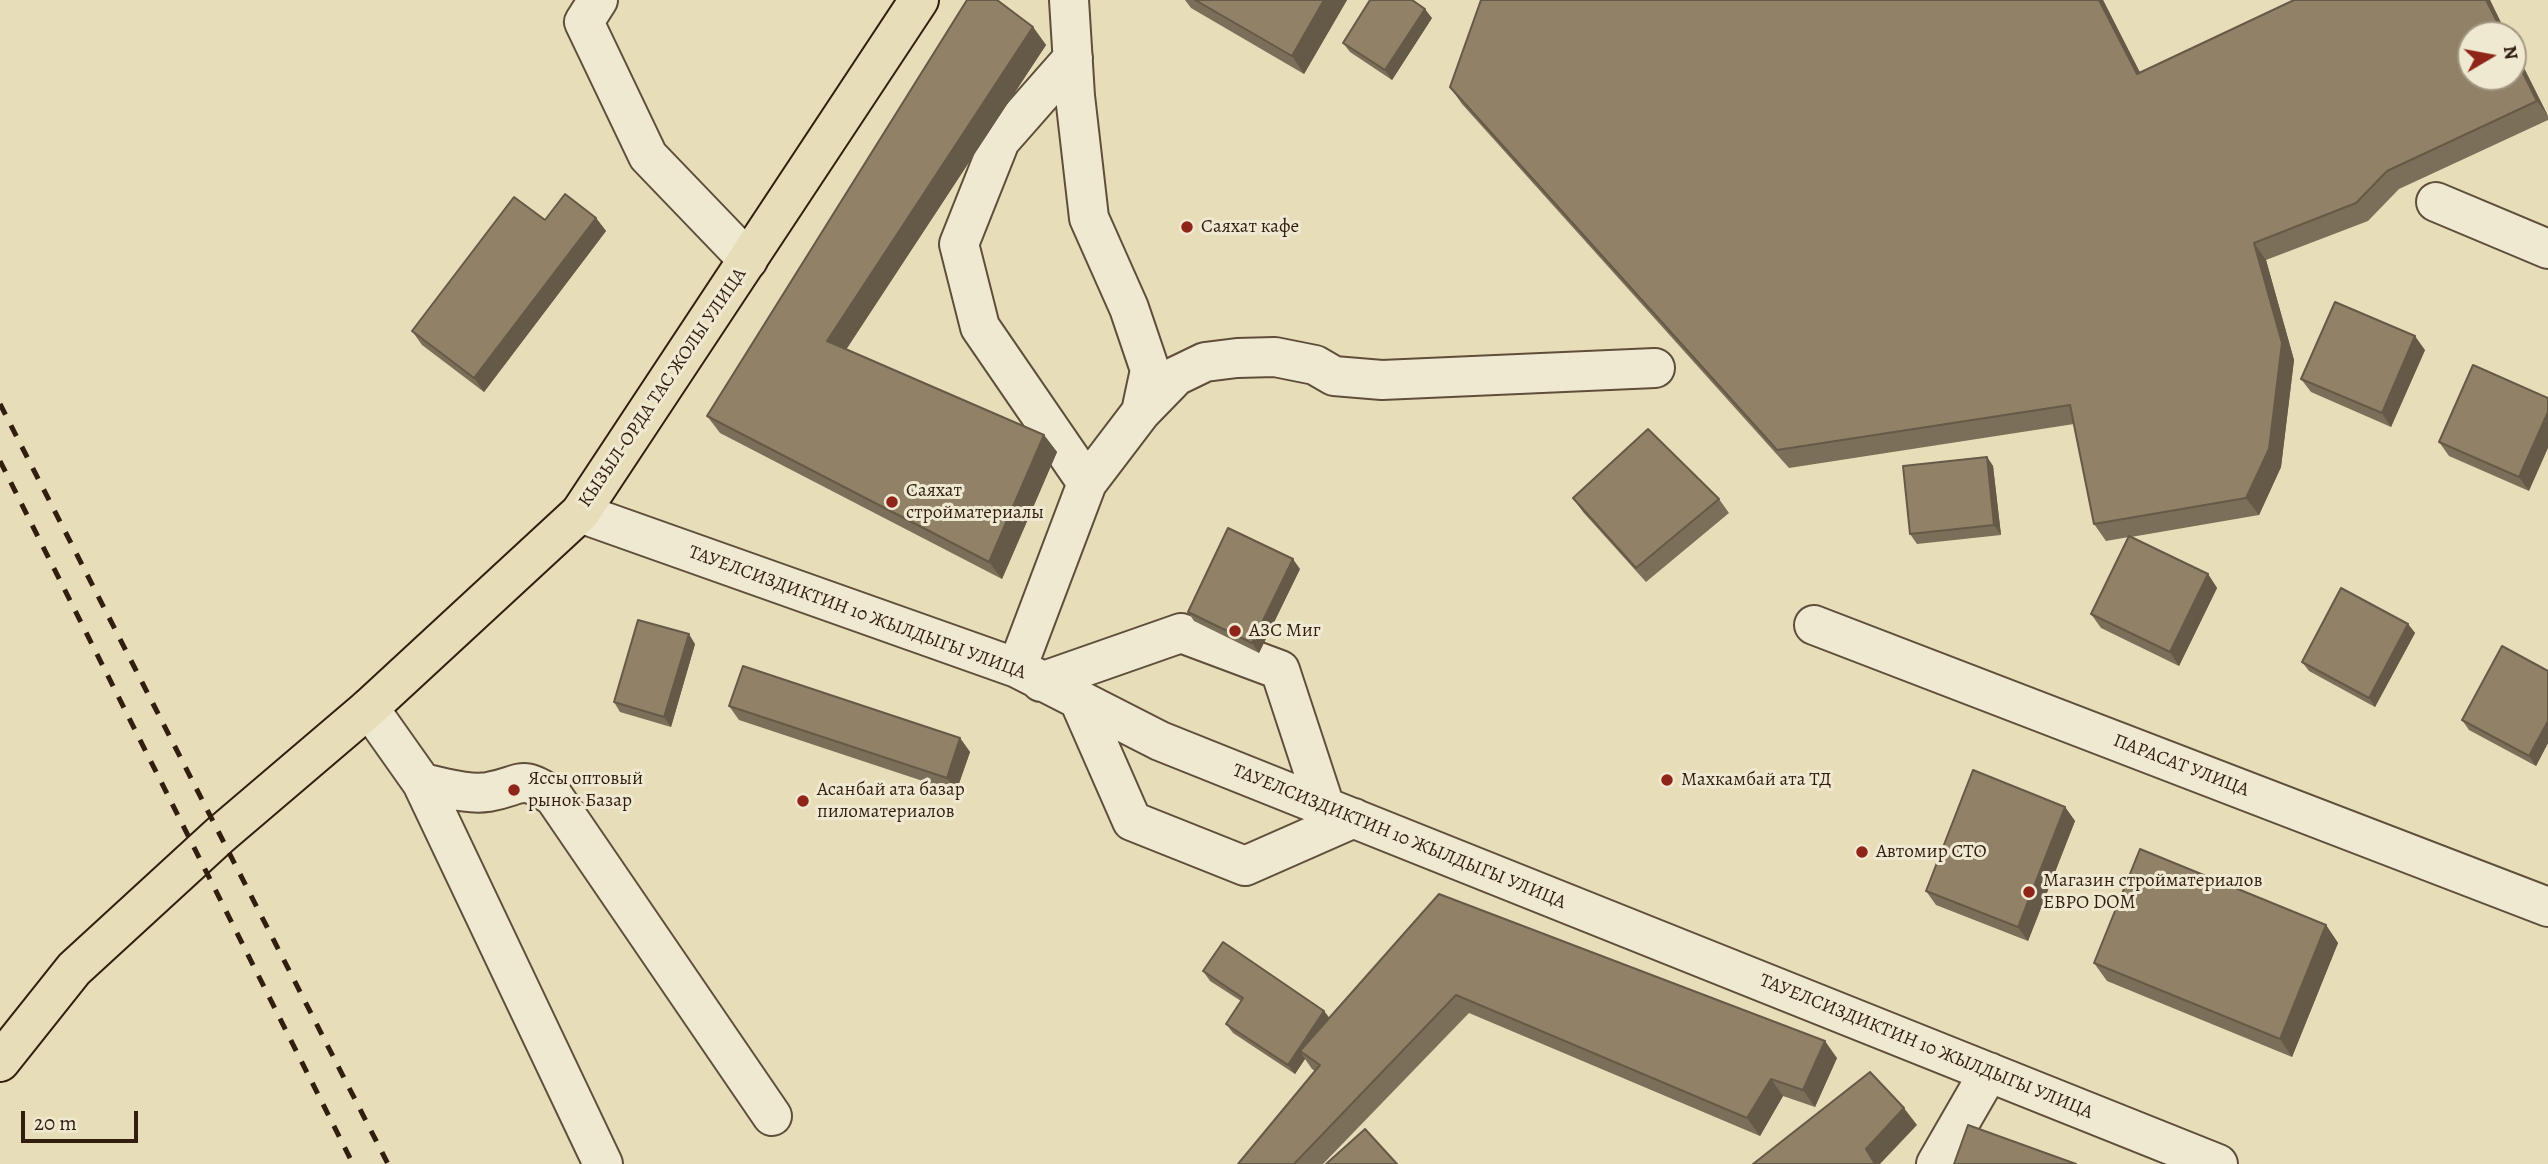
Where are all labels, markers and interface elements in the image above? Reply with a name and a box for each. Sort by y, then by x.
north arrow [2457,21,2527,91]
text: N [2497,44,2525,62]
place label: Саяхат кафе [1201,216,1299,238]
marker: Саяхат кафе [1179,219,1195,235]
street label: КЫЗЫЛ-ОРДА ТАС ЖОЛЫ УЛИЦА [574,264,752,512]
place label: Саяхат стройматериалы [906,480,1044,524]
marker: Саяхат стройматериалы [884,494,900,510]
street label: ТАУЕЛСИЗДИКТИН 10 ЖЫЛДЫГЫ УЛИЦА [685,541,1029,685]
place label: АЗС Миг [1249,620,1321,642]
marker: АЗС Миг [1227,623,1243,639]
street label: ПАРАСАТ УЛИЦА [2110,730,2252,802]
street label: ТАУЕЛСИЗДИКТИН 10 ЖЫЛДЫГЫ УЛИЦА [1229,759,1569,915]
place label: Яссы оптовый рынок Базар [528,768,643,812]
place label: Махкамбай ата ТД [1681,769,1831,791]
marker: Махкамбай ата ТД [1659,772,1675,788]
place label: Асанбай ата базар пиломатериалов [817,779,965,823]
marker: Яссы оптовый рынок Базар [506,782,522,798]
marker: Асанбай ата базар пиломатериалов [795,793,811,809]
place label: Автомир СТО [1876,841,1987,863]
marker: Автомир СТО [1854,844,1870,860]
place label: Магазин стройматериалов ЕВРО DOM [2043,870,2262,914]
marker: Магазин стройматериалов ЕВРО DOM [2021,884,2037,900]
street label: ТАУЕЛСИЗДИКТИН 10 ЖЫЛДЫГЫ УЛИЦА [1756,969,2096,1125]
scale bar [24,1098,142,1142]
text: 20 m [34,1109,77,1137]

